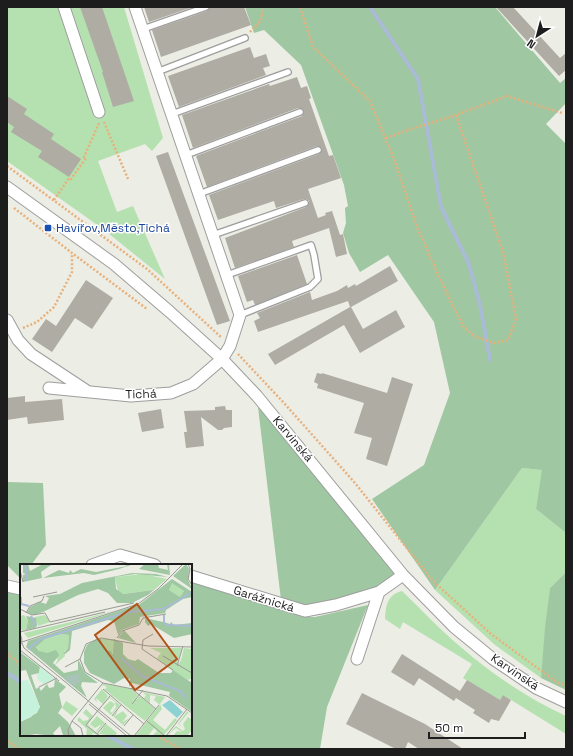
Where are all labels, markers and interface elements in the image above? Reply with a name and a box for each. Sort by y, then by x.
north arrow [517,16,557,56]
text: N [524,36,538,52]
place label: Havířov,Město,Tichá [56,220,170,236]
marker: Havířov,Město,Tichá [43,223,53,233]
street label: Tichá [125,385,157,403]
street label: Karvinská [269,413,317,465]
inset map [20,564,192,736]
street label: Garážnická [232,582,297,616]
street label: Karvinská [488,650,542,694]
scale bar [429,714,525,740]
text: 50 m [435,720,463,736]

